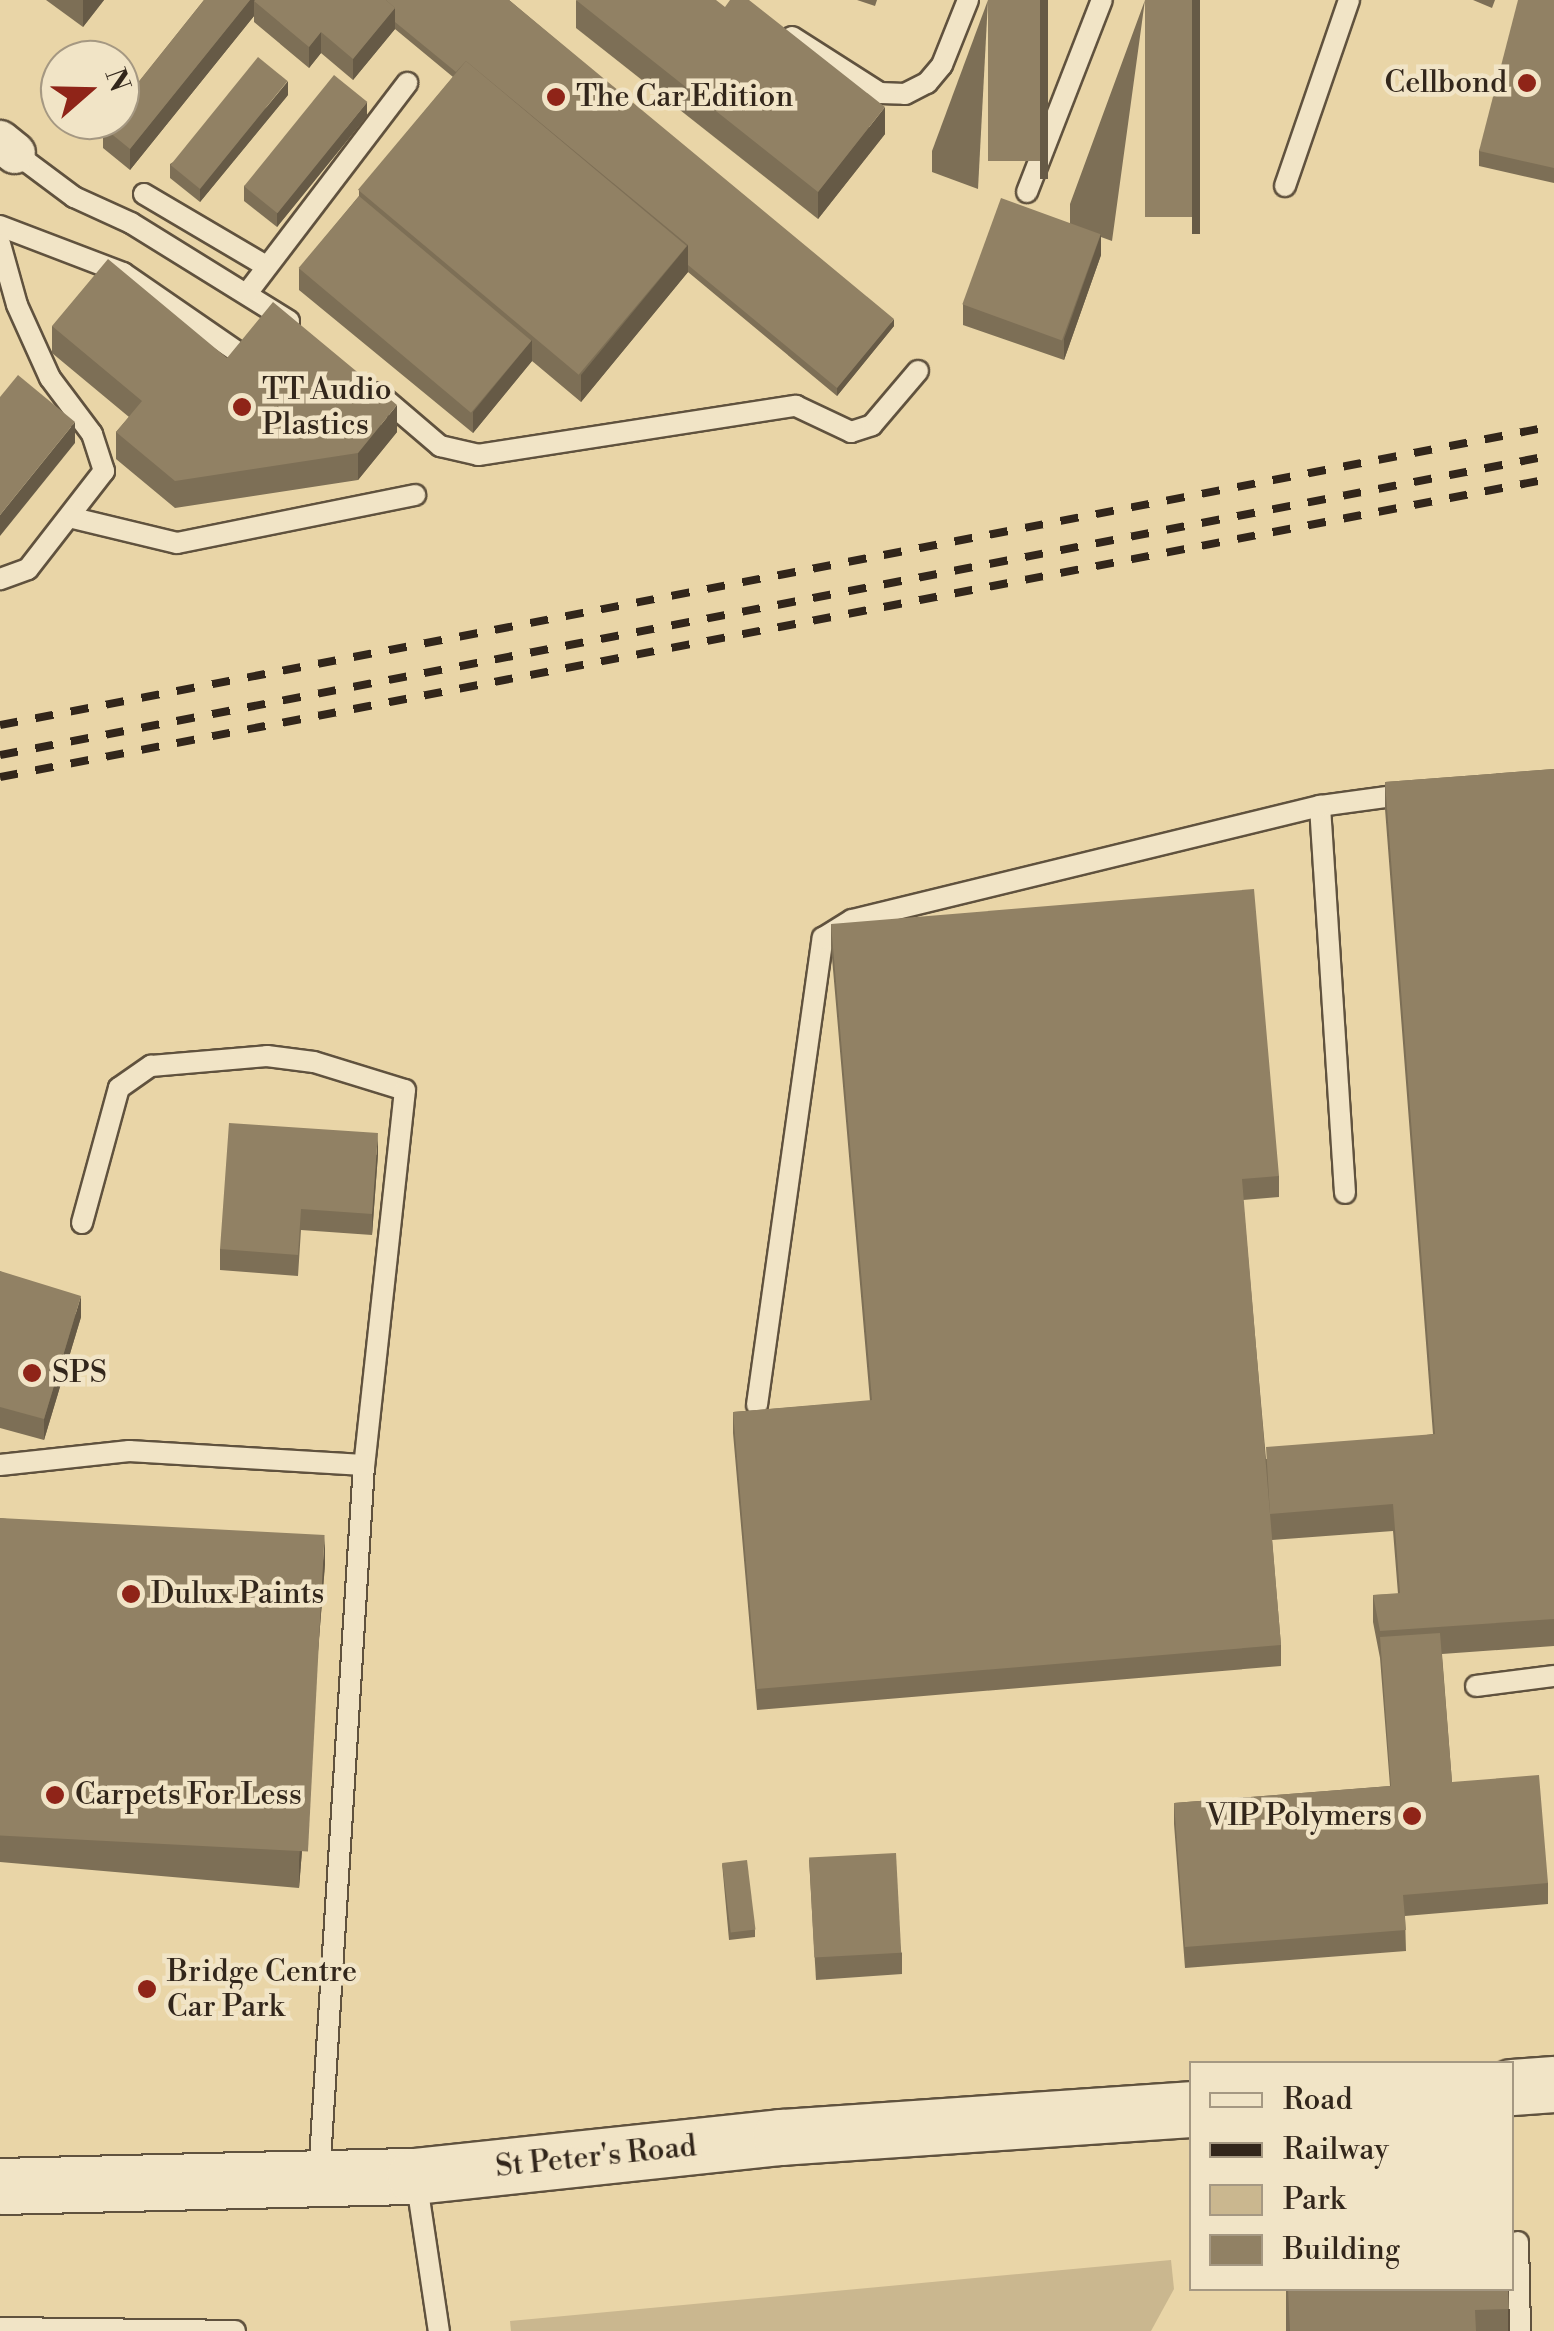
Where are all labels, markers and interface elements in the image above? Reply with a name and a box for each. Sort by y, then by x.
north arrow [40,40,140,140]
text: N [97,64,137,97]
place label: Cellbond [1385,65,1507,101]
marker: Cellbond [1516,72,1538,94]
place label: The Car Edition [576,79,793,115]
marker: The Car Edition [545,86,567,108]
place label: TT Audio Plastics [262,372,392,442]
marker: TT Audio Plastics [231,396,253,418]
place label: SPS [52,1355,107,1391]
marker: SPS [21,1362,43,1384]
place label: Dulux Paints [151,1576,324,1612]
marker: Dulux Paints [120,1583,142,1605]
place label: Carpets For Less [75,1777,302,1813]
marker: Carpets For Less [44,1784,66,1806]
place label: VIP Polymers [1206,1798,1392,1834]
marker: VIP Polymers [1401,1805,1423,1827]
place label: Bridge Centre Car Park [167,1954,357,2024]
marker: Bridge Centre Car Park [136,1978,158,2000]
legend [1189,2061,1514,2291]
text: Road [1283,2081,1353,2119]
street label: St Peter's Road [494,2129,698,2185]
text: Railway [1283,2131,1389,2169]
text: Park [1283,2181,1345,2219]
text: Building [1283,2231,1400,2269]

